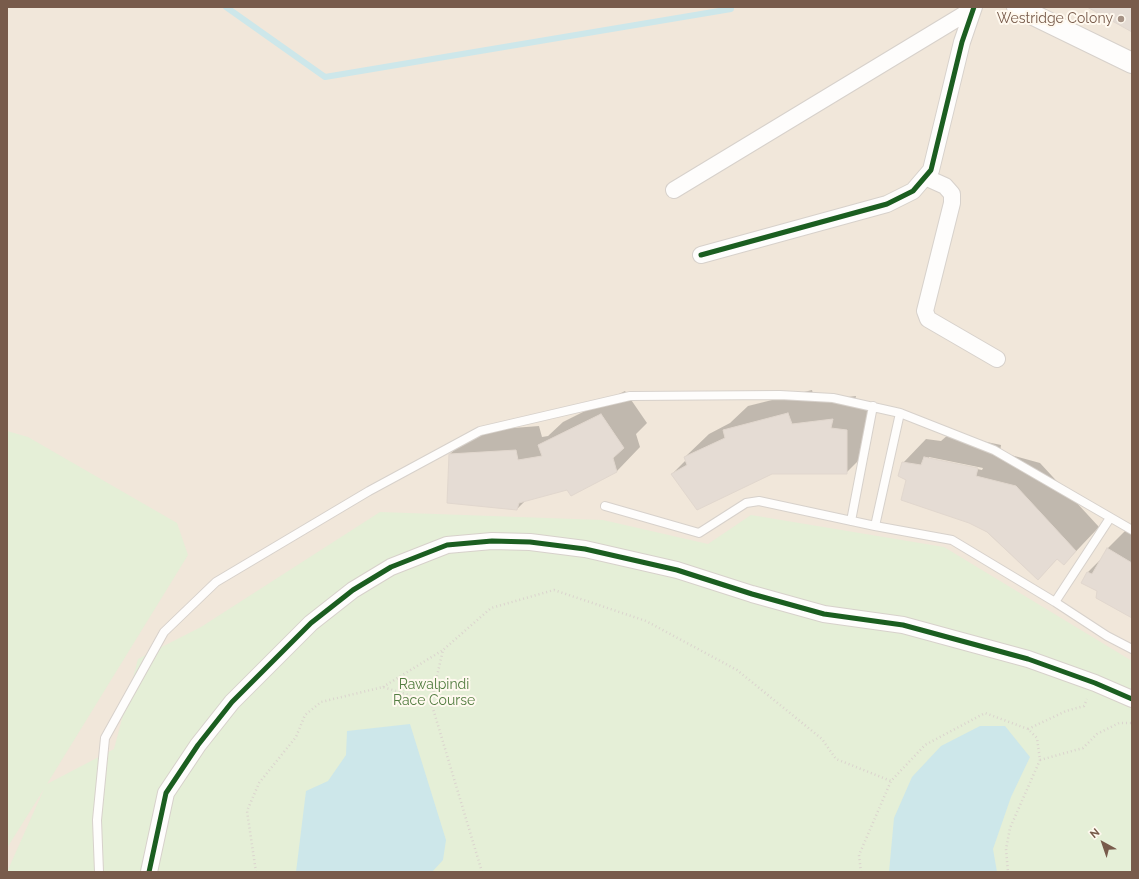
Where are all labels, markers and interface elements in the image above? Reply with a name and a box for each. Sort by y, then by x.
place label: Westridge Colony [997,11,1113,27]
marker: Westridge Colony [1116,14,1126,24]
park label: Rawalpindi Race Course [393,677,475,710]
north arrow [1083,823,1123,863]
text: N [1088,826,1102,841]

